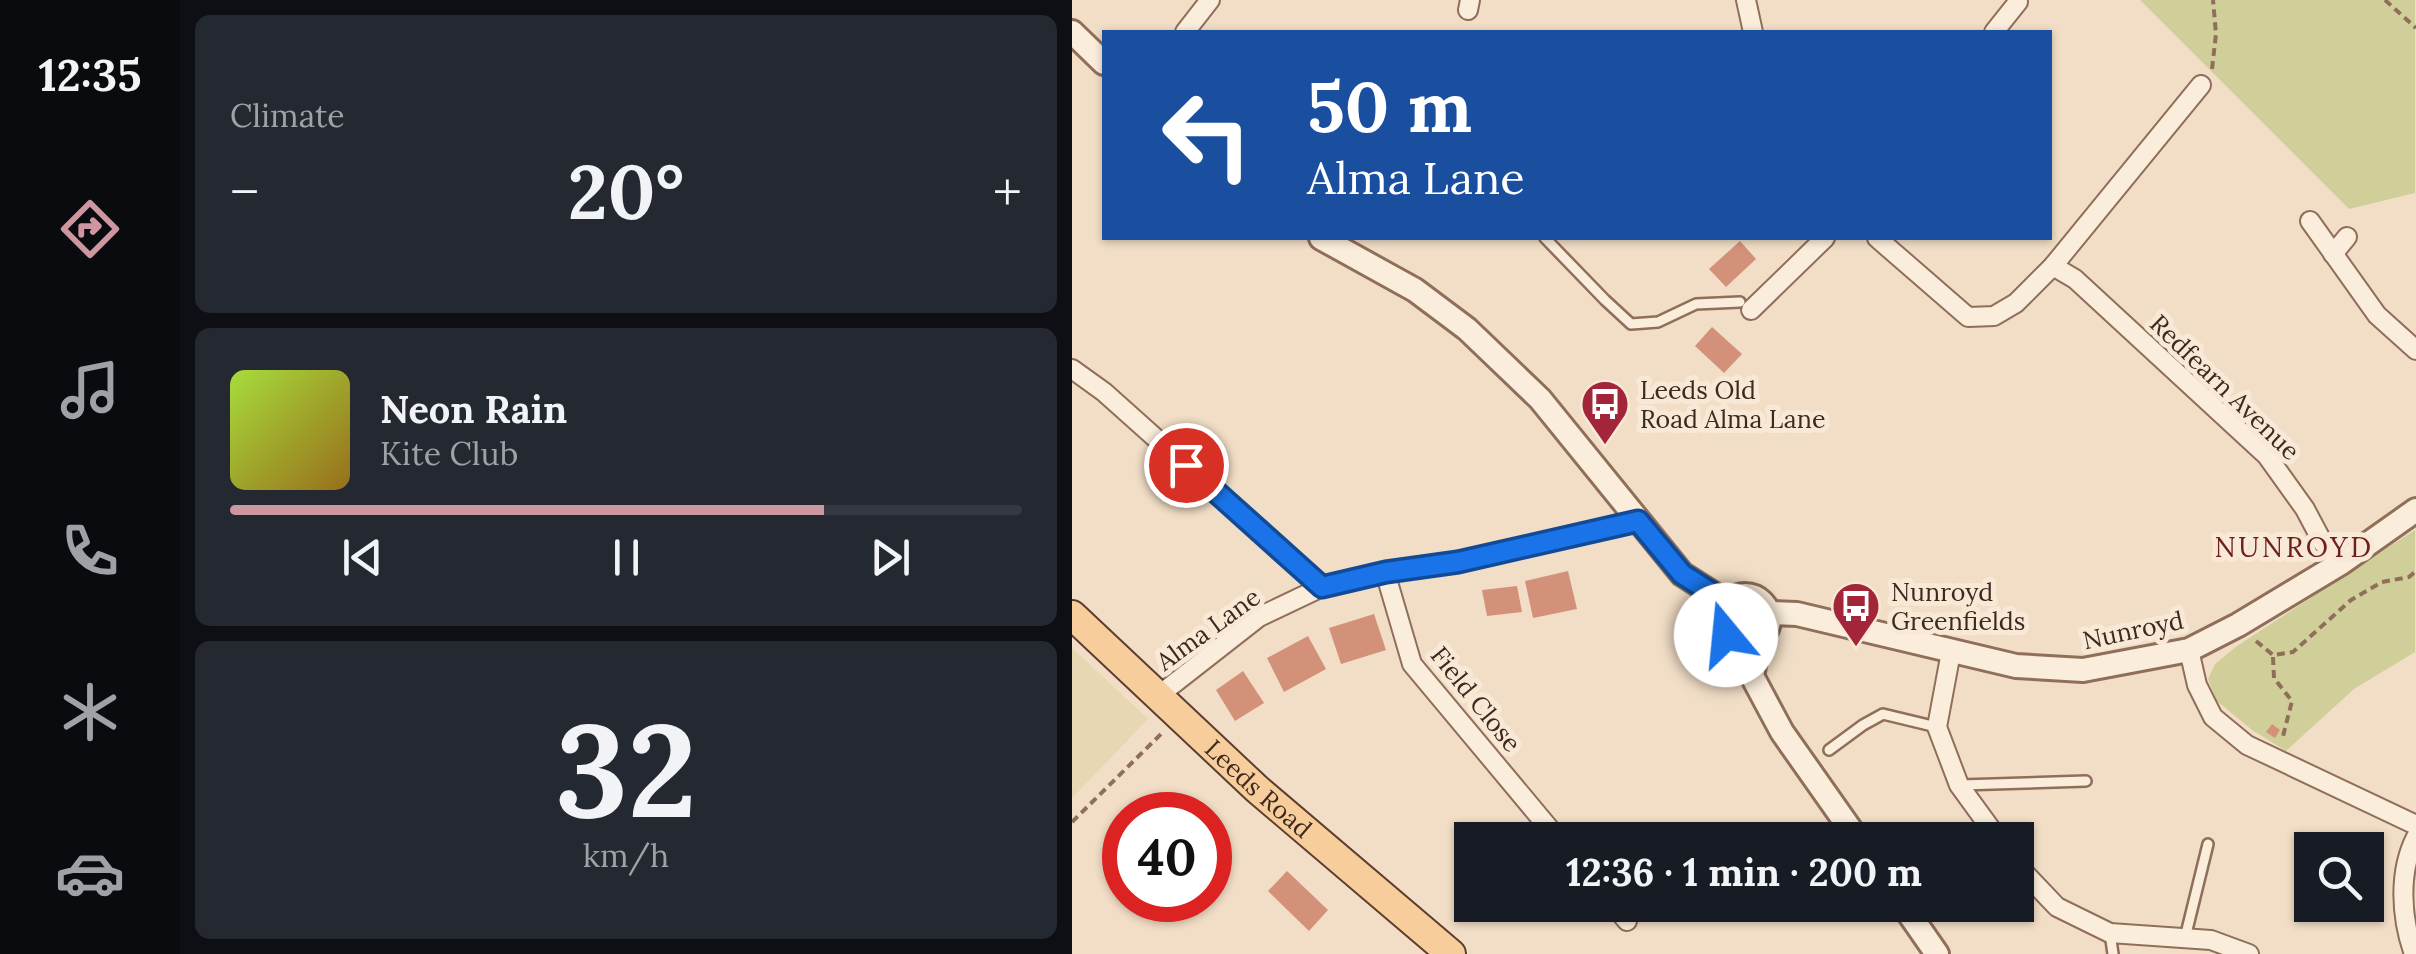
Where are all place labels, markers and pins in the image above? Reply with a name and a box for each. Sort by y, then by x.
place label: Leeds Old Road Alma Lane [1640,374,1825,435]
bus stop icon: Leeds Old Road Alma Lane [1579,378,1631,446]
pin [1144,423,1229,508]
place label: Nunroyd Greenfields [1891,576,2025,637]
bus stop icon: Nunroyd Greenfields [1830,580,1882,648]

